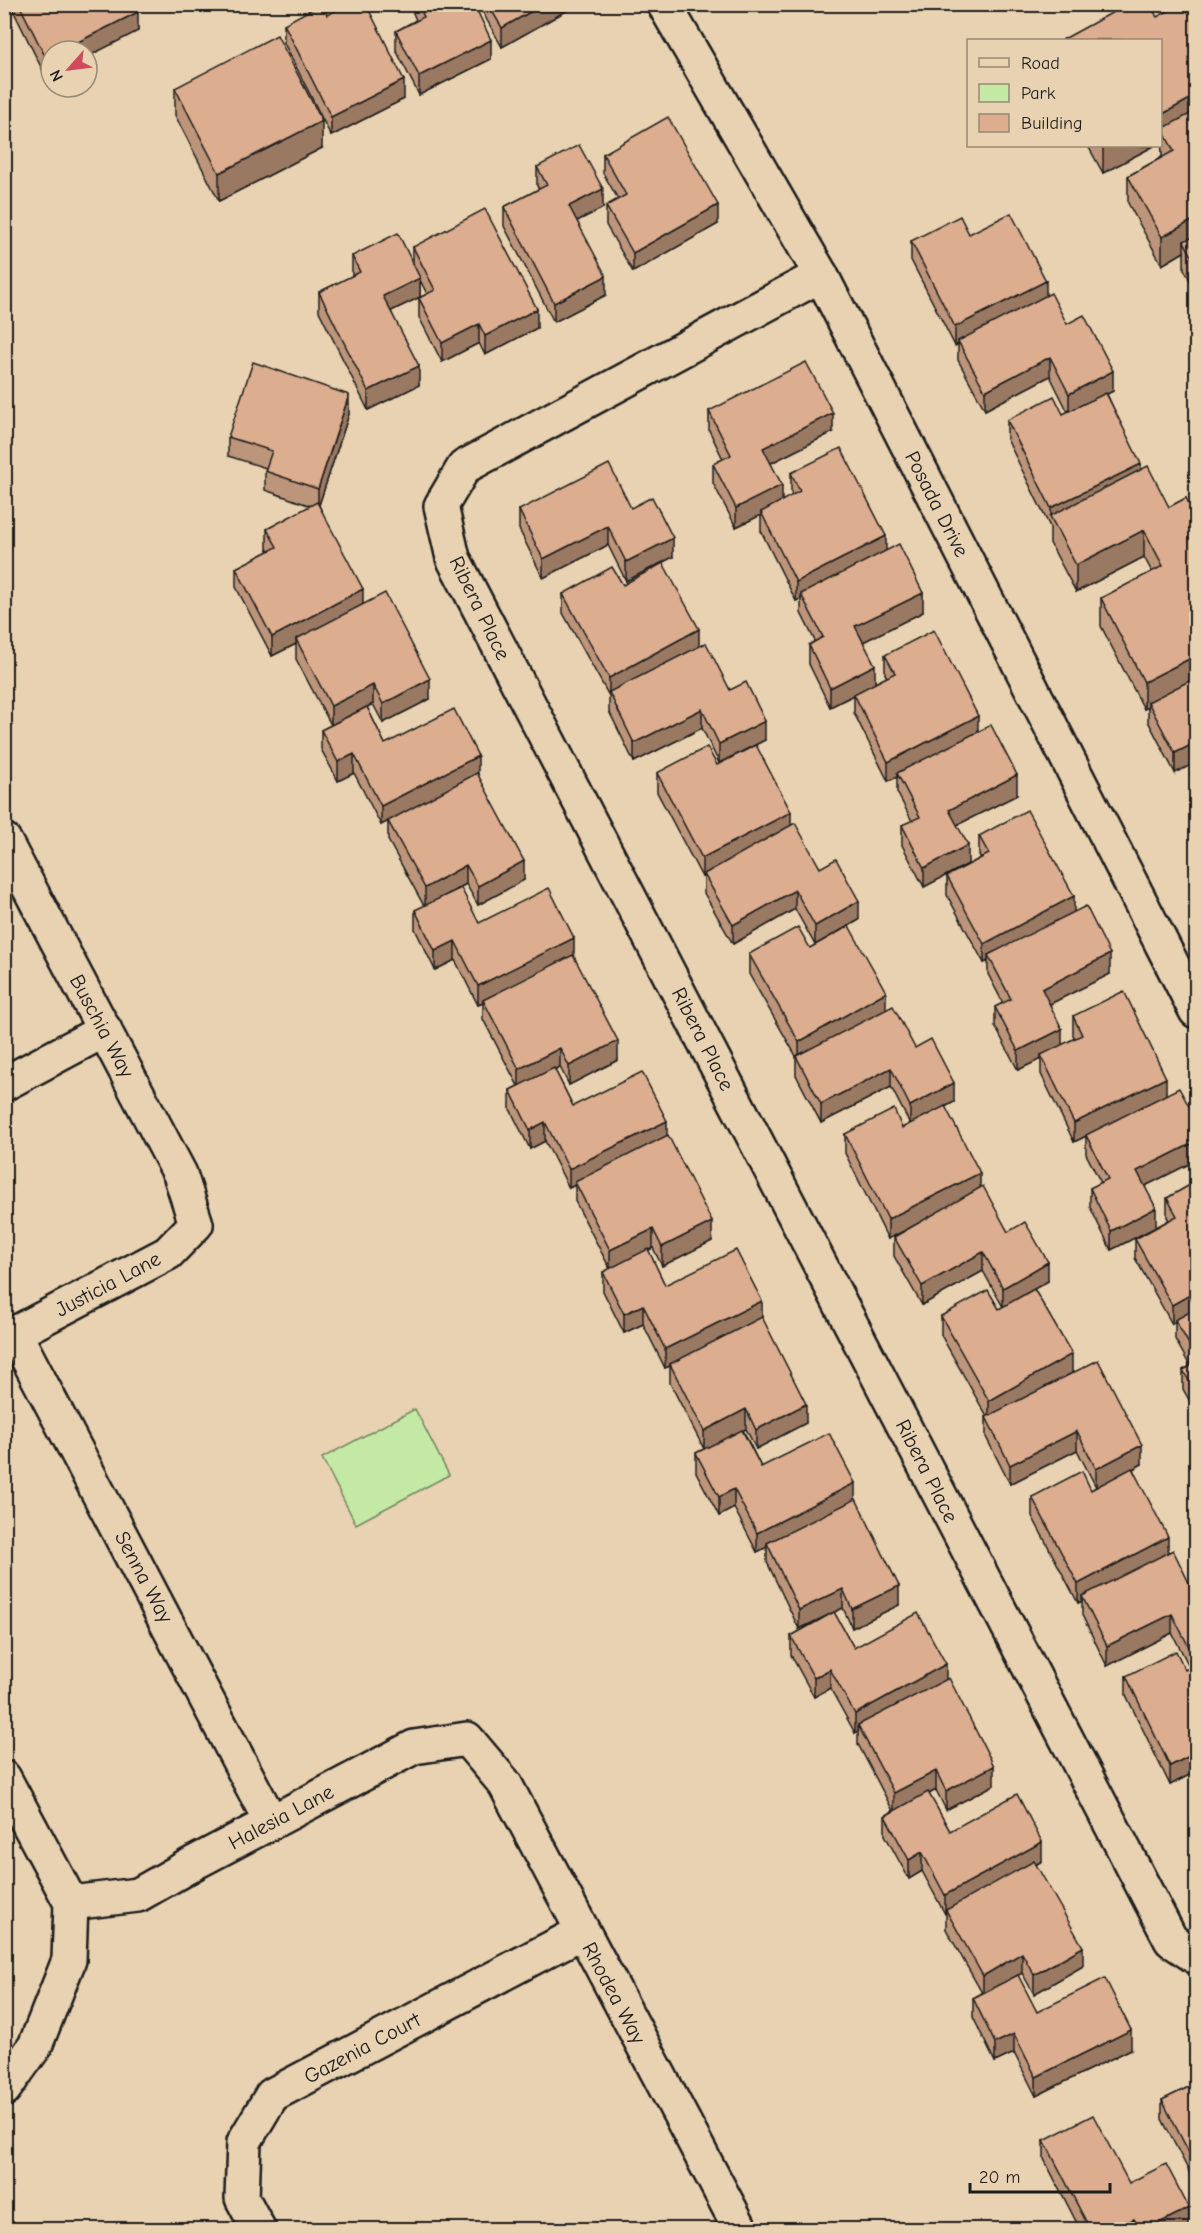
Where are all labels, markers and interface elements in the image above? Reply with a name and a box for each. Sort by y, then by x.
north arrow [39,39,99,99]
legend [967,39,1162,147]
text: Road [1021,53,1060,74]
text: N [46,67,67,84]
text: Park [1021,83,1056,104]
text: Building [1021,113,1083,134]
street label: Posada Drive [900,447,974,561]
street label: Ribera Place [445,552,515,664]
street label: Buschia Way [65,970,140,1082]
street label: Ribera Place [667,983,739,1095]
street label: Justicia Lane [51,1246,165,1322]
street label: Ribera Place [891,1415,963,1527]
street label: Senna Way [110,1527,178,1627]
street label: Halesia Lane [224,1779,338,1855]
street label: Rhodea Way [577,1938,651,2048]
street label: Gazenia Court [300,2007,425,2089]
scale bar [970,2156,1110,2194]
text: 20 m [979,2167,1020,2188]

